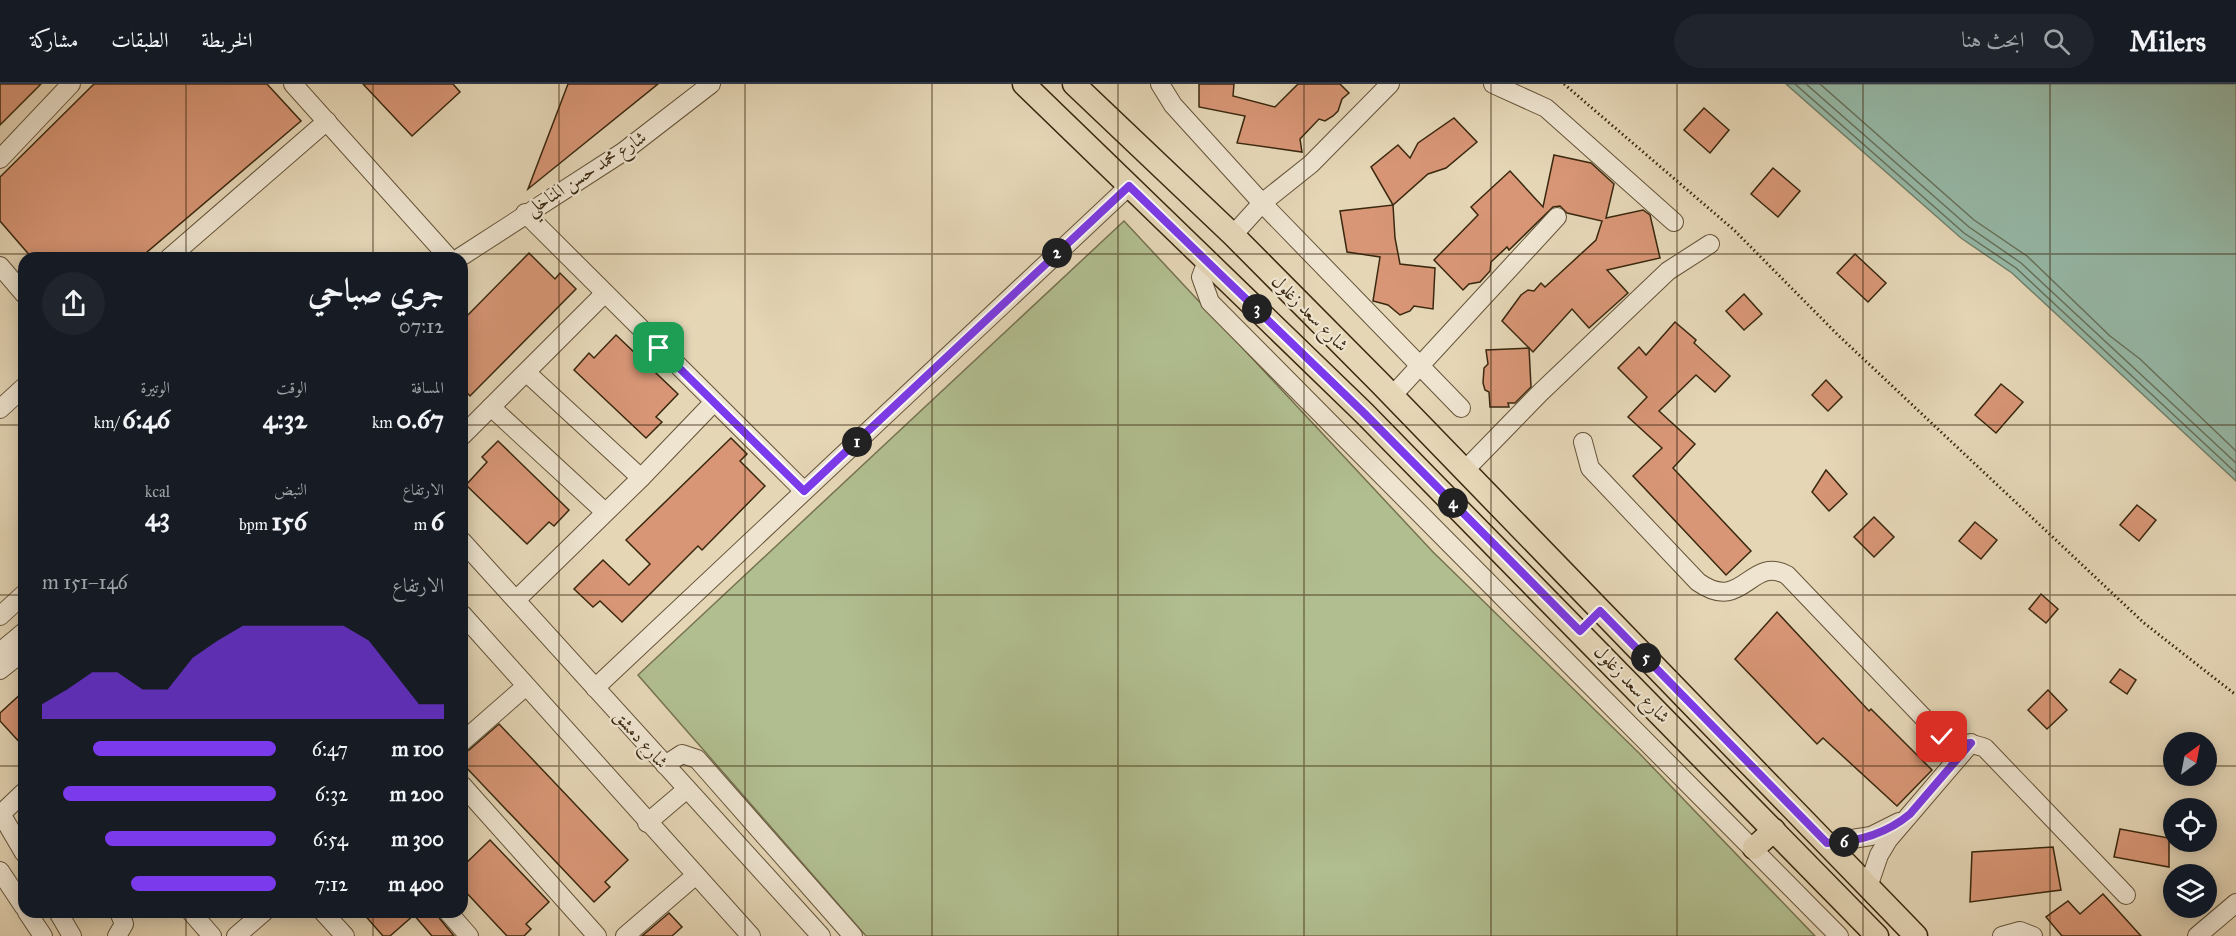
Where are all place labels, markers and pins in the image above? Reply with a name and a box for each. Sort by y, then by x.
pin: 2 [1042,238,1072,268]
pin: 3 [1242,294,1272,324]
pin [633,322,684,373]
pin: 1 [842,427,872,457]
pin: 4 [1438,488,1468,518]
pin: 5 [1631,643,1661,673]
pin [1916,711,1967,762]
pin: 6 [1829,827,1859,857]

